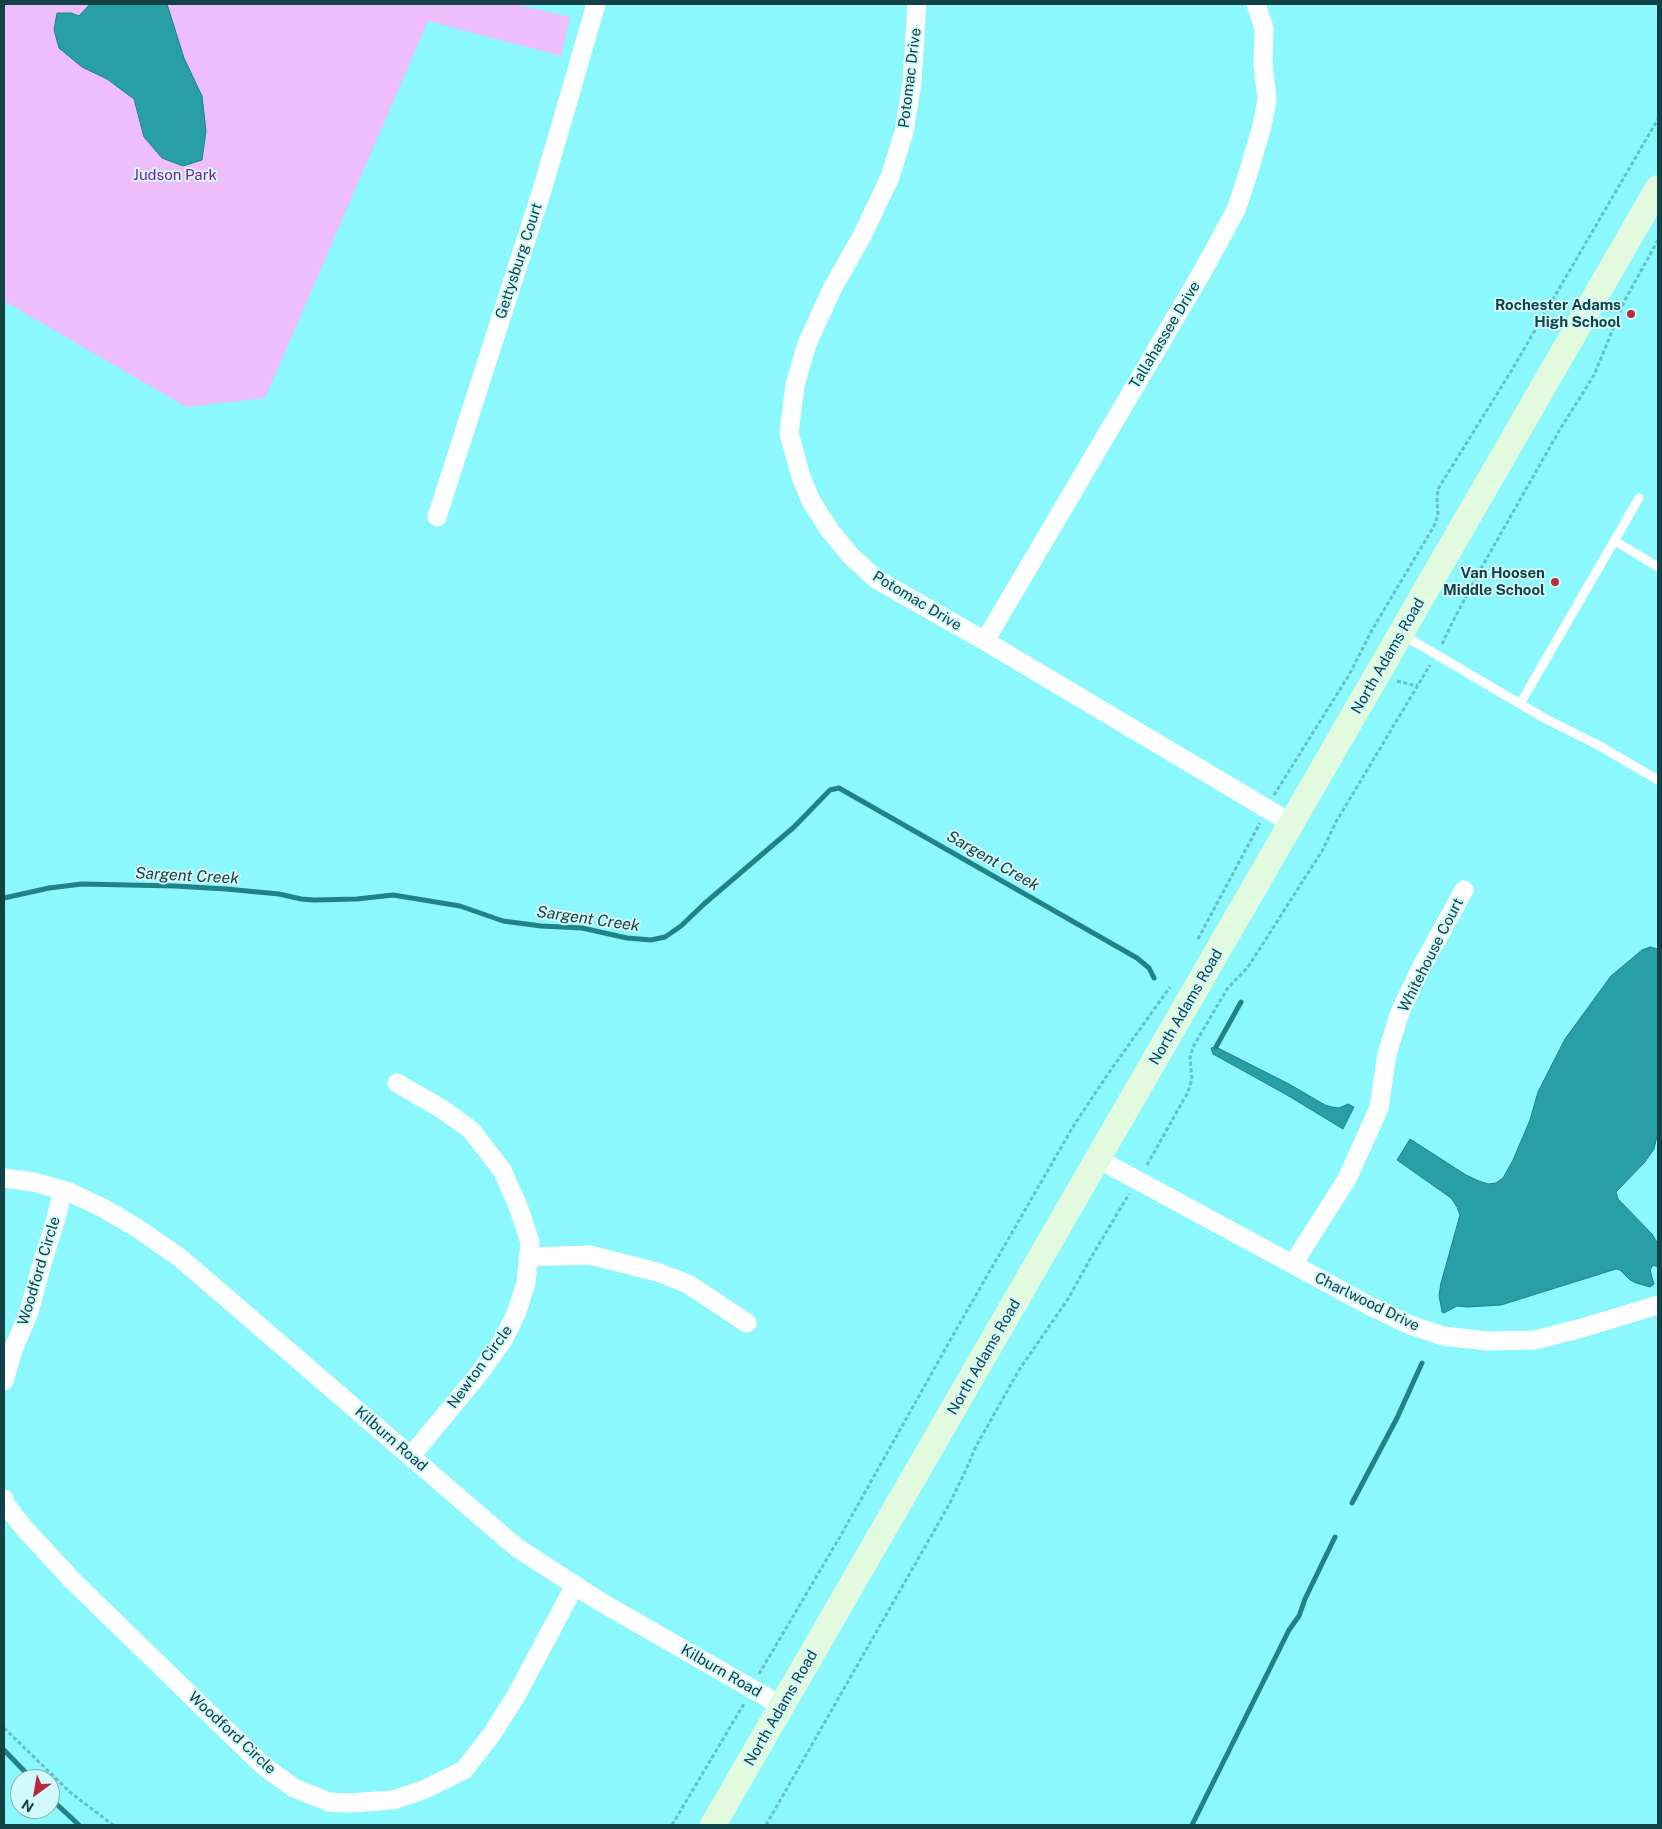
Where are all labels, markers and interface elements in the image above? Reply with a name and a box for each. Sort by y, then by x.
street label: Potomac Drive [895,27,925,129]
park label: Judson Park [133,166,217,184]
street label: Gettysburg Court [492,201,546,321]
street label: Tallahassee Drive [1126,278,1204,392]
place label: Rochester Adams High School [1495,296,1621,331]
marker: Rochester Adams High School [1625,308,1637,320]
place label: Van Hoosen Middle School [1443,564,1545,599]
street label: Potomac Drive [869,567,965,635]
marker: Van Hoosen Middle School [1549,576,1561,588]
street label: North Adams Road [1348,595,1428,717]
water label: Sargent Creek [943,827,1043,895]
water label: Sargent Creek [135,864,239,888]
street label: Whitehouse Court [1395,895,1467,1015]
water label: Sargent Creek [535,902,641,936]
street label: North Adams Road [1146,946,1226,1068]
street label: Woodford Circle [14,1214,64,1328]
street label: Charlwood Drive [1312,1269,1422,1335]
street label: North Adams Road [944,1296,1024,1418]
street label: Newton Circle [444,1322,516,1412]
street label: Kilburn Road [351,1403,431,1475]
street label: Kilburn Road [678,1641,764,1701]
street label: North Adams Road [741,1647,821,1769]
street label: Woodford Circle [185,1688,279,1778]
north arrow [10,1769,60,1819]
text: N [19,1796,36,1816]

